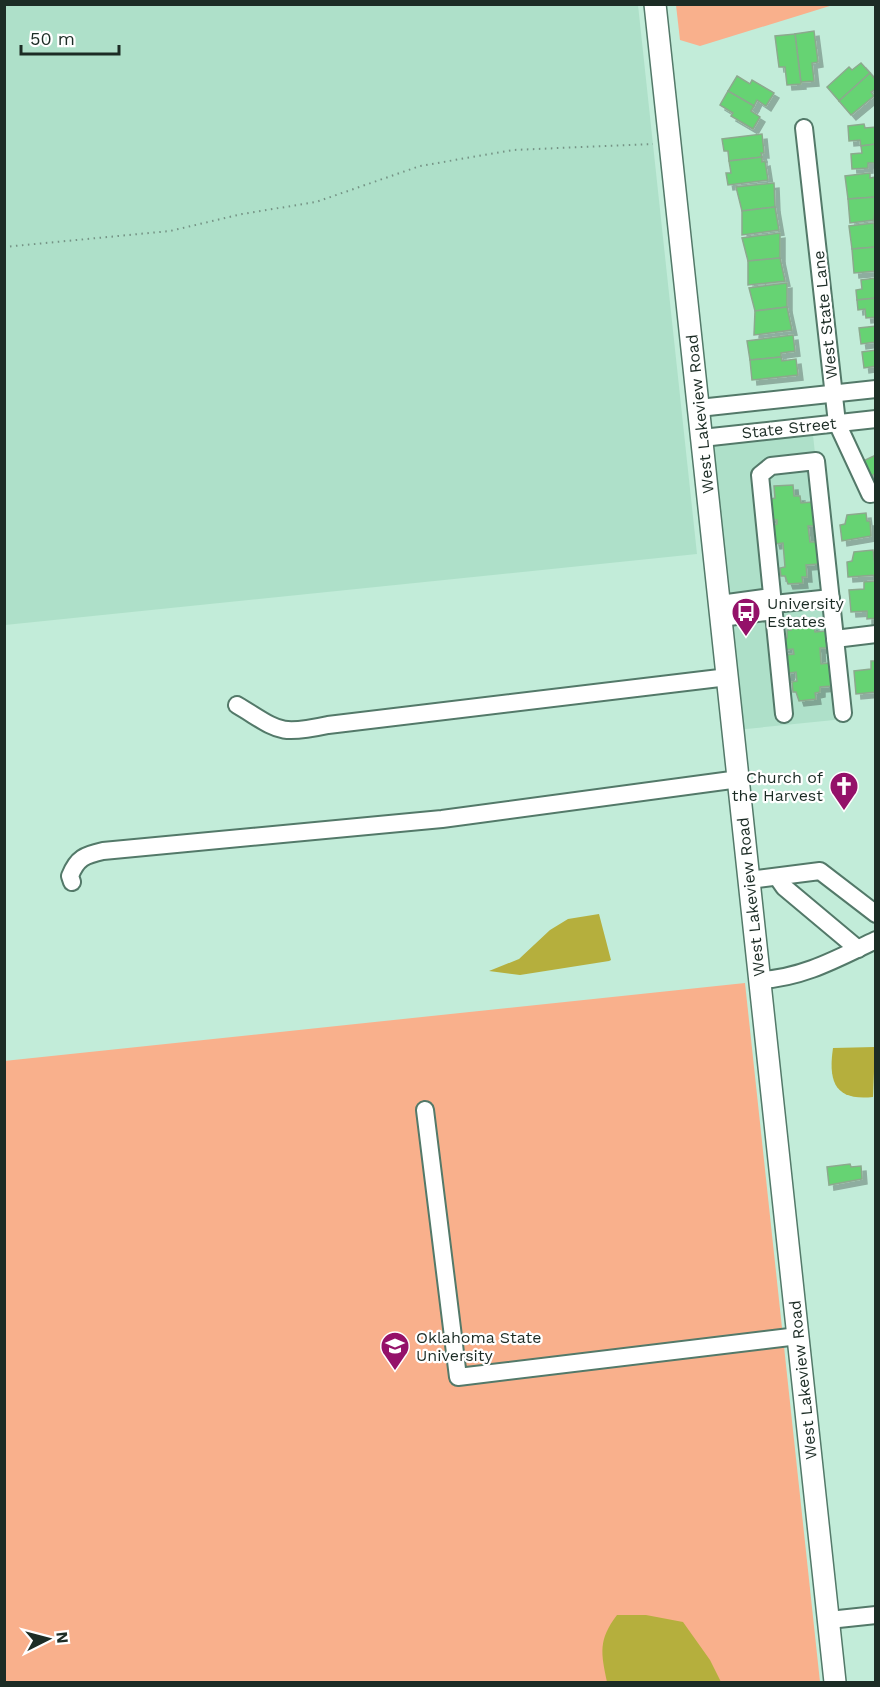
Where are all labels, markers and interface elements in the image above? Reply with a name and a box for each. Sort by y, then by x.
scale bar [21,18,118,56]
text: 50 m [30,28,75,49]
street label: West State Lane [809,250,841,380]
street label: West Lakeview Road [682,333,718,495]
street label: State Street [741,414,838,442]
place label: University Estates [767,594,845,631]
bus stop icon: University Estates [730,596,762,638]
place label: Church of the Harvest [732,768,824,805]
church icon: Church of the Harvest [828,770,860,812]
street label: West Lakeview Road [733,816,769,978]
street label: West Lakeview Road [785,1299,821,1461]
place label: Oklahoma State University [416,1328,541,1365]
school or university icon: Oklahoma State University [379,1330,411,1372]
north arrow [18,1609,78,1669]
text: N [52,1631,72,1644]

